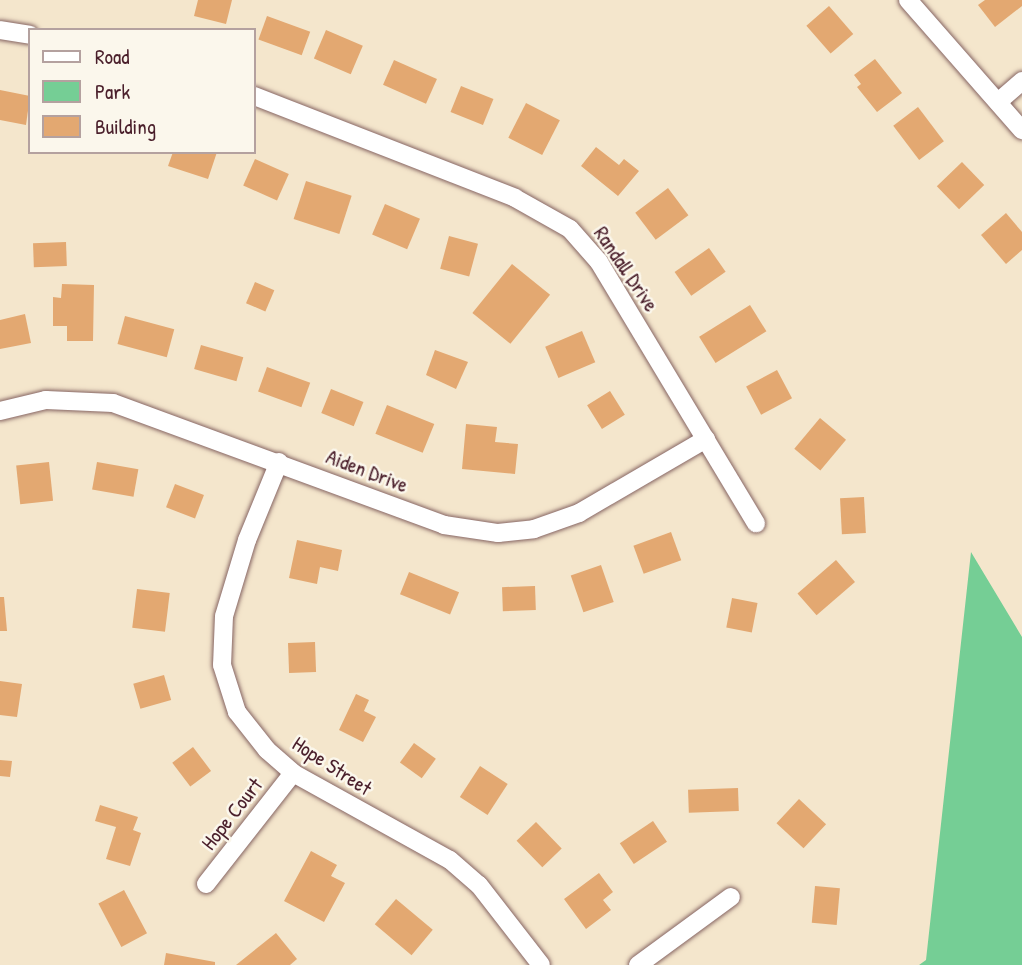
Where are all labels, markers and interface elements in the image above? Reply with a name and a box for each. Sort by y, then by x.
legend [28,28,256,154]
text: Road [95,42,129,71]
text: Park [95,77,130,106]
text: Building [95,112,156,141]
street label: Randall Drive [588,222,664,316]
street label: Aiden Drive [323,444,411,498]
street label: Hope Street [288,731,376,801]
street label: Hope Court [196,773,268,855]

